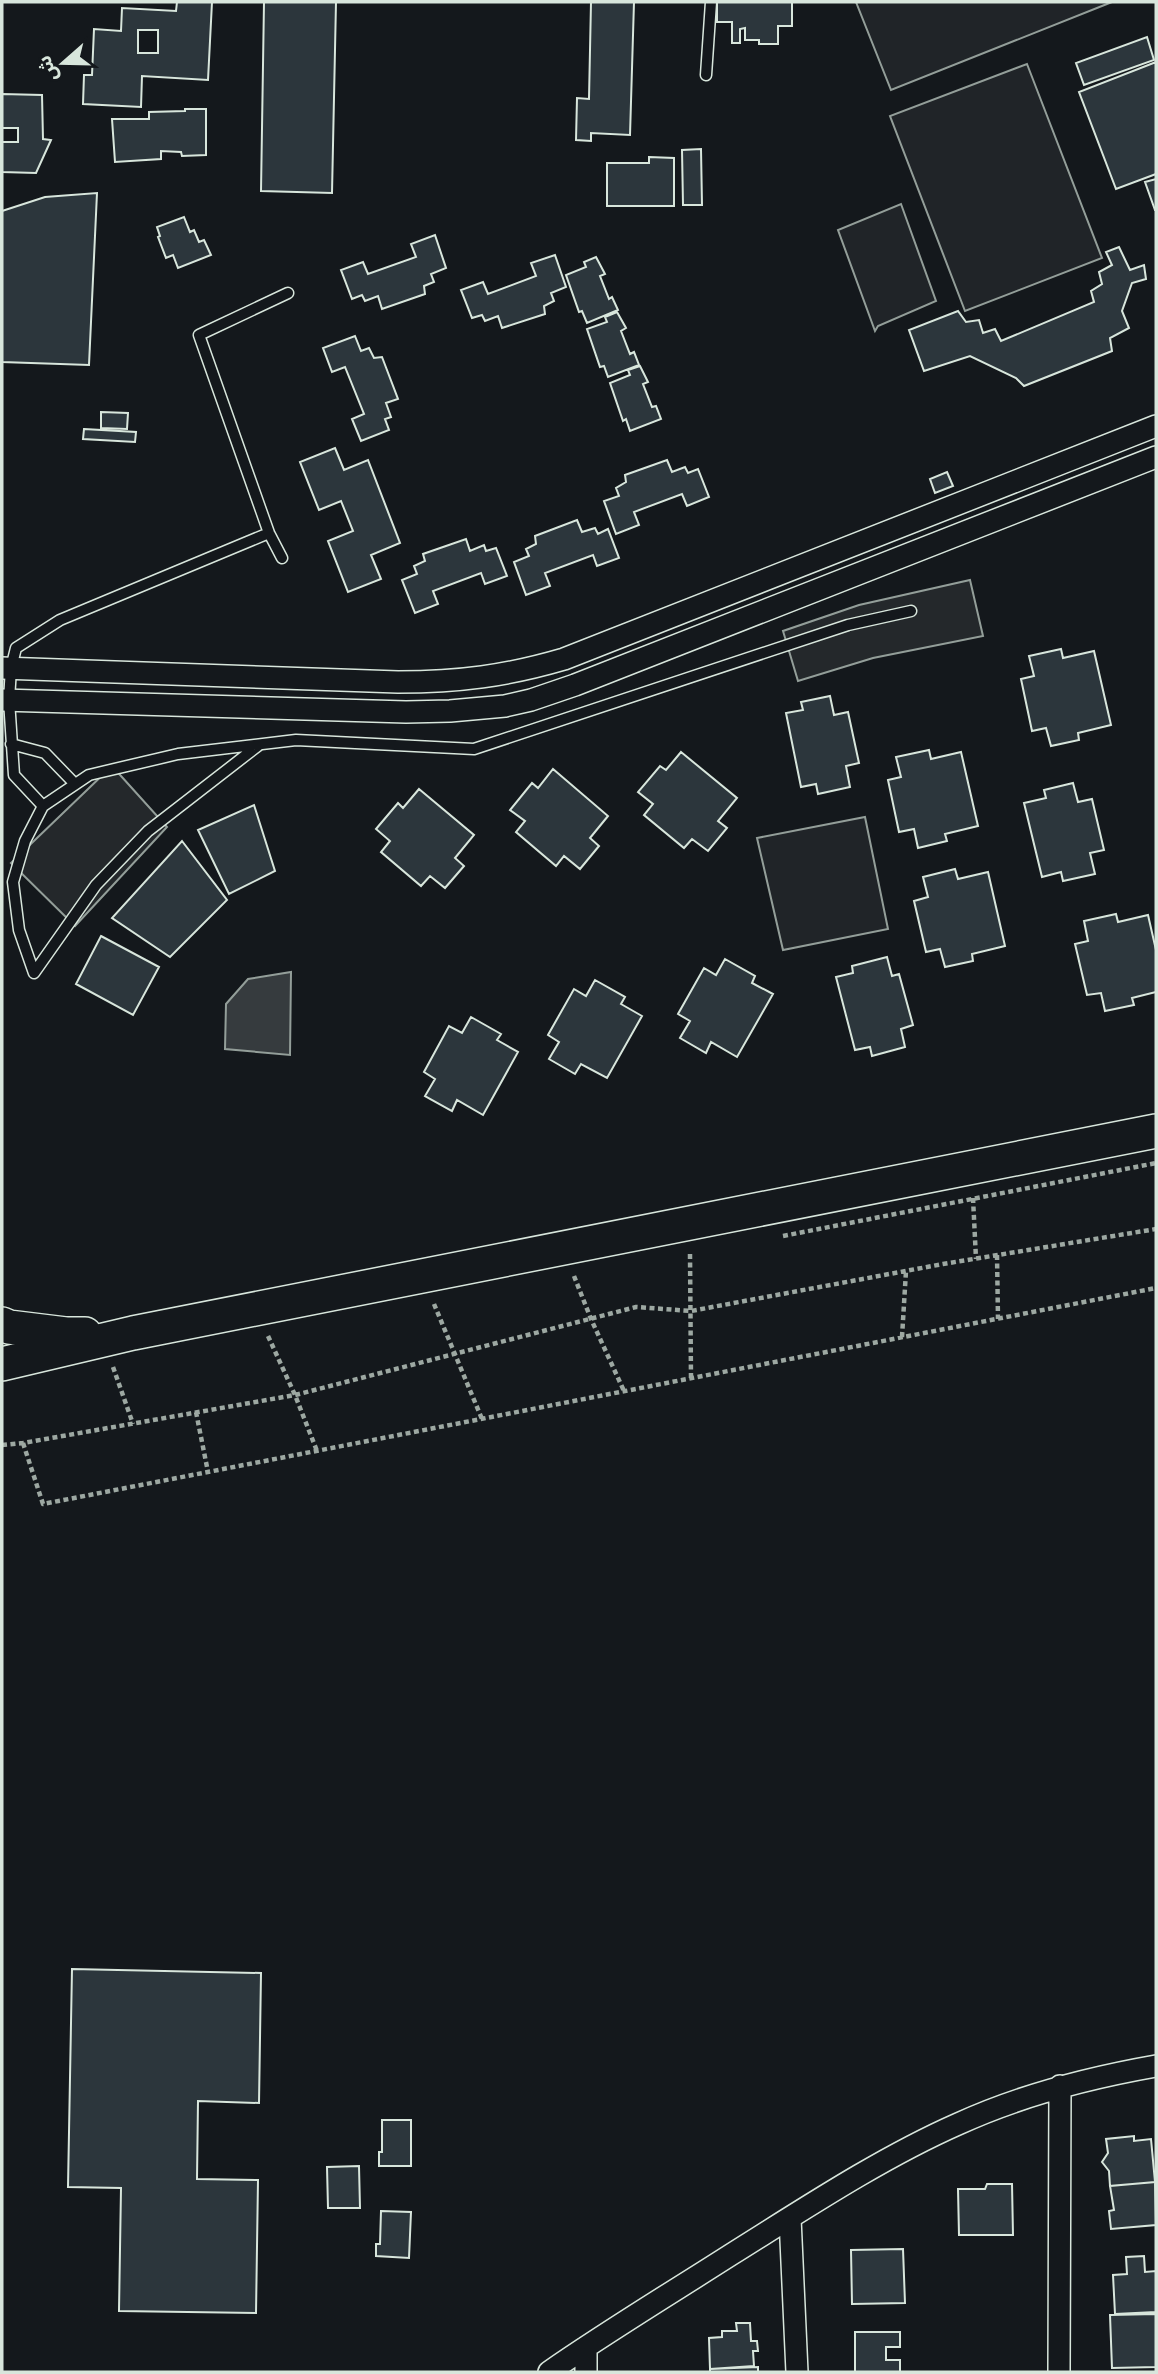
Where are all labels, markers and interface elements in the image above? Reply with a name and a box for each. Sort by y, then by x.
north arrow [28,28,98,98]
text: ش [32,52,63,85]

